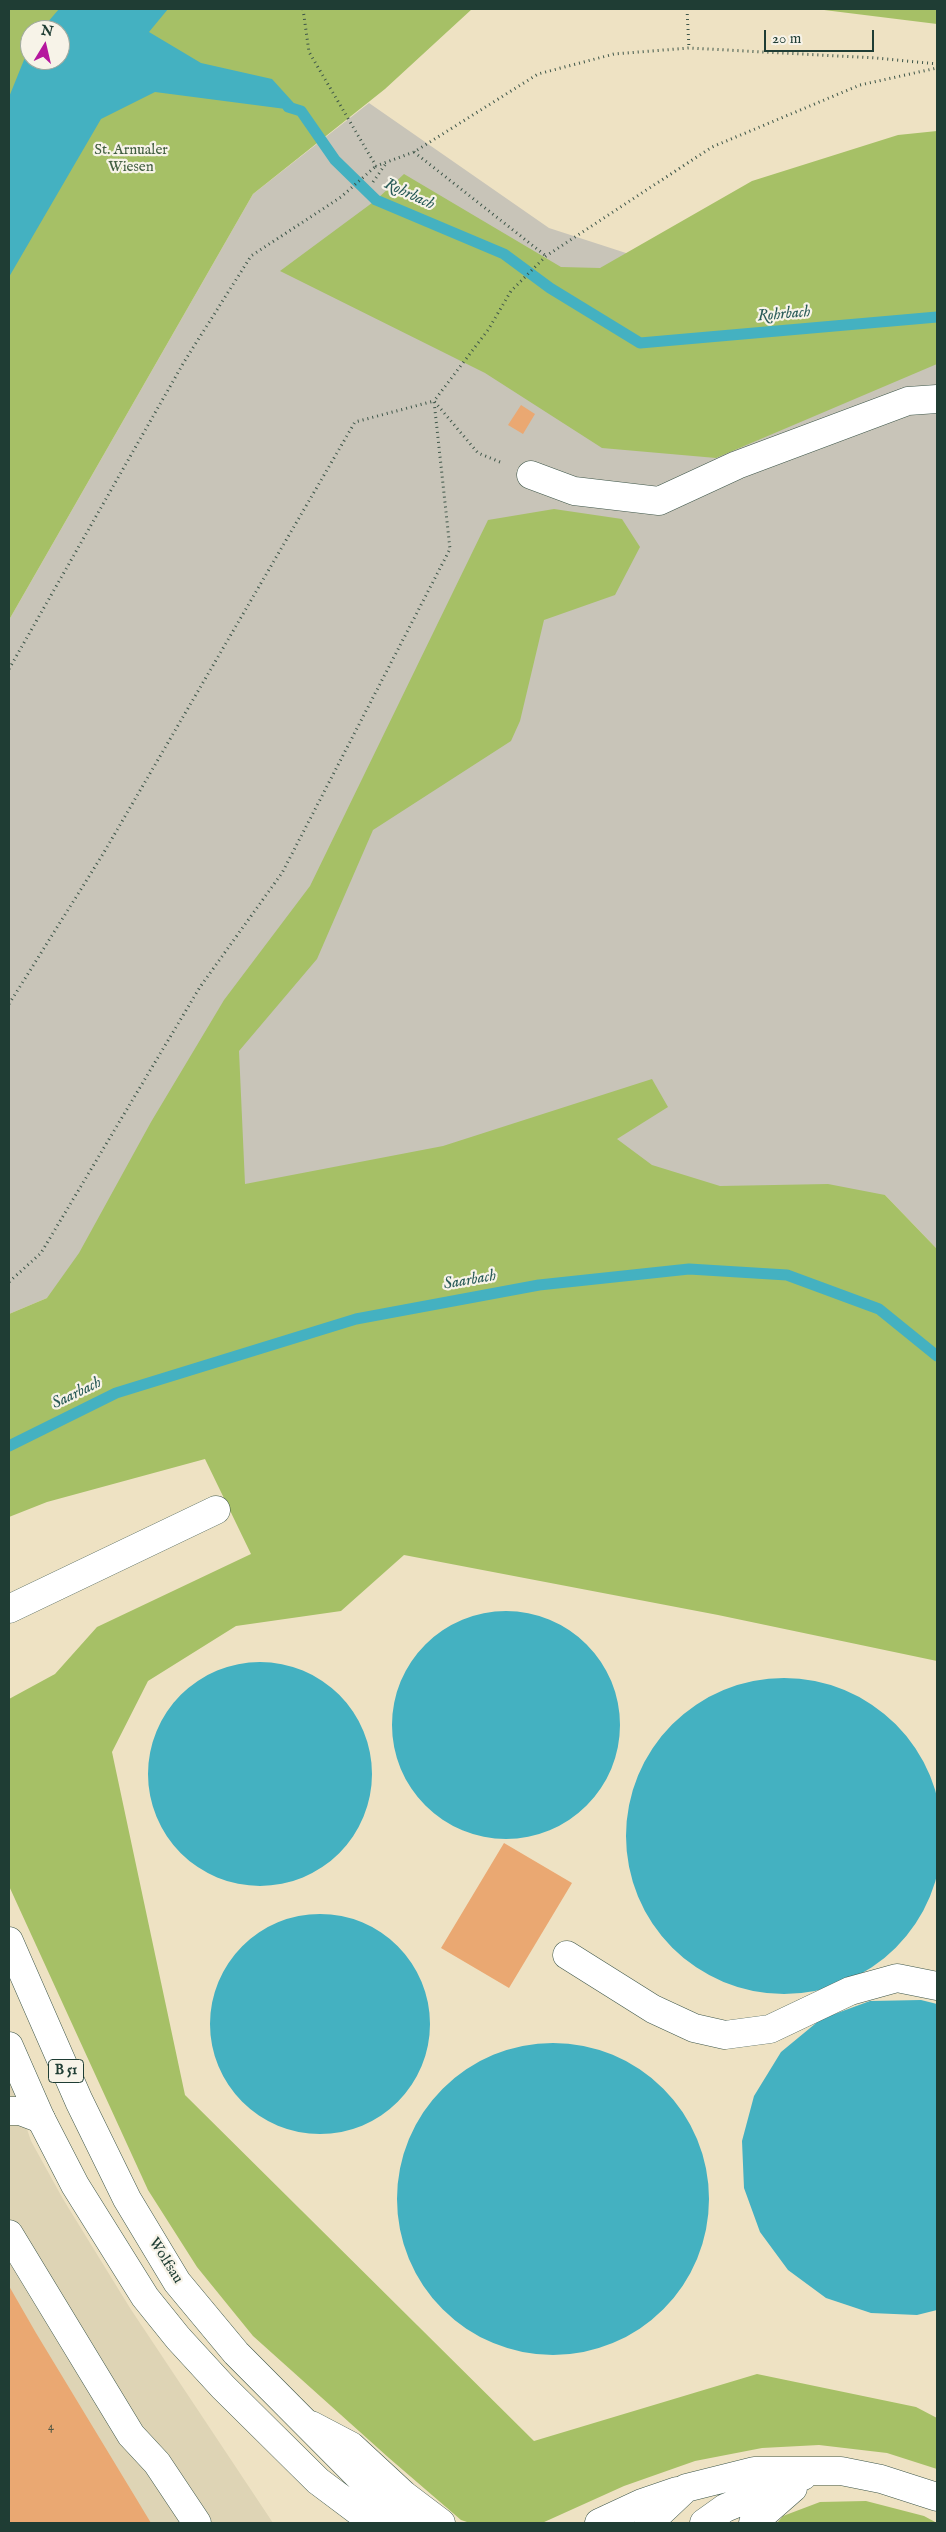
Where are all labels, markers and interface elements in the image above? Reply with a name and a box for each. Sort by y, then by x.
north arrow [20,20,70,70]
scale bar [766,20,876,52]
text: N [40,21,55,41]
text: 20 m [772,29,801,48]
park label: St. Arnualer Wiesen [94,142,168,177]
water label: Rohrbach [381,175,437,215]
water label: Rohrbach [757,303,811,327]
water label: Saarbach [442,1267,498,1295]
water label: Saarbach [49,1374,105,1414]
road number: B 51 [48,2060,84,2082]
street label: Wolfsau [144,2235,186,2287]
house number: 4 [48,2421,54,2435]

